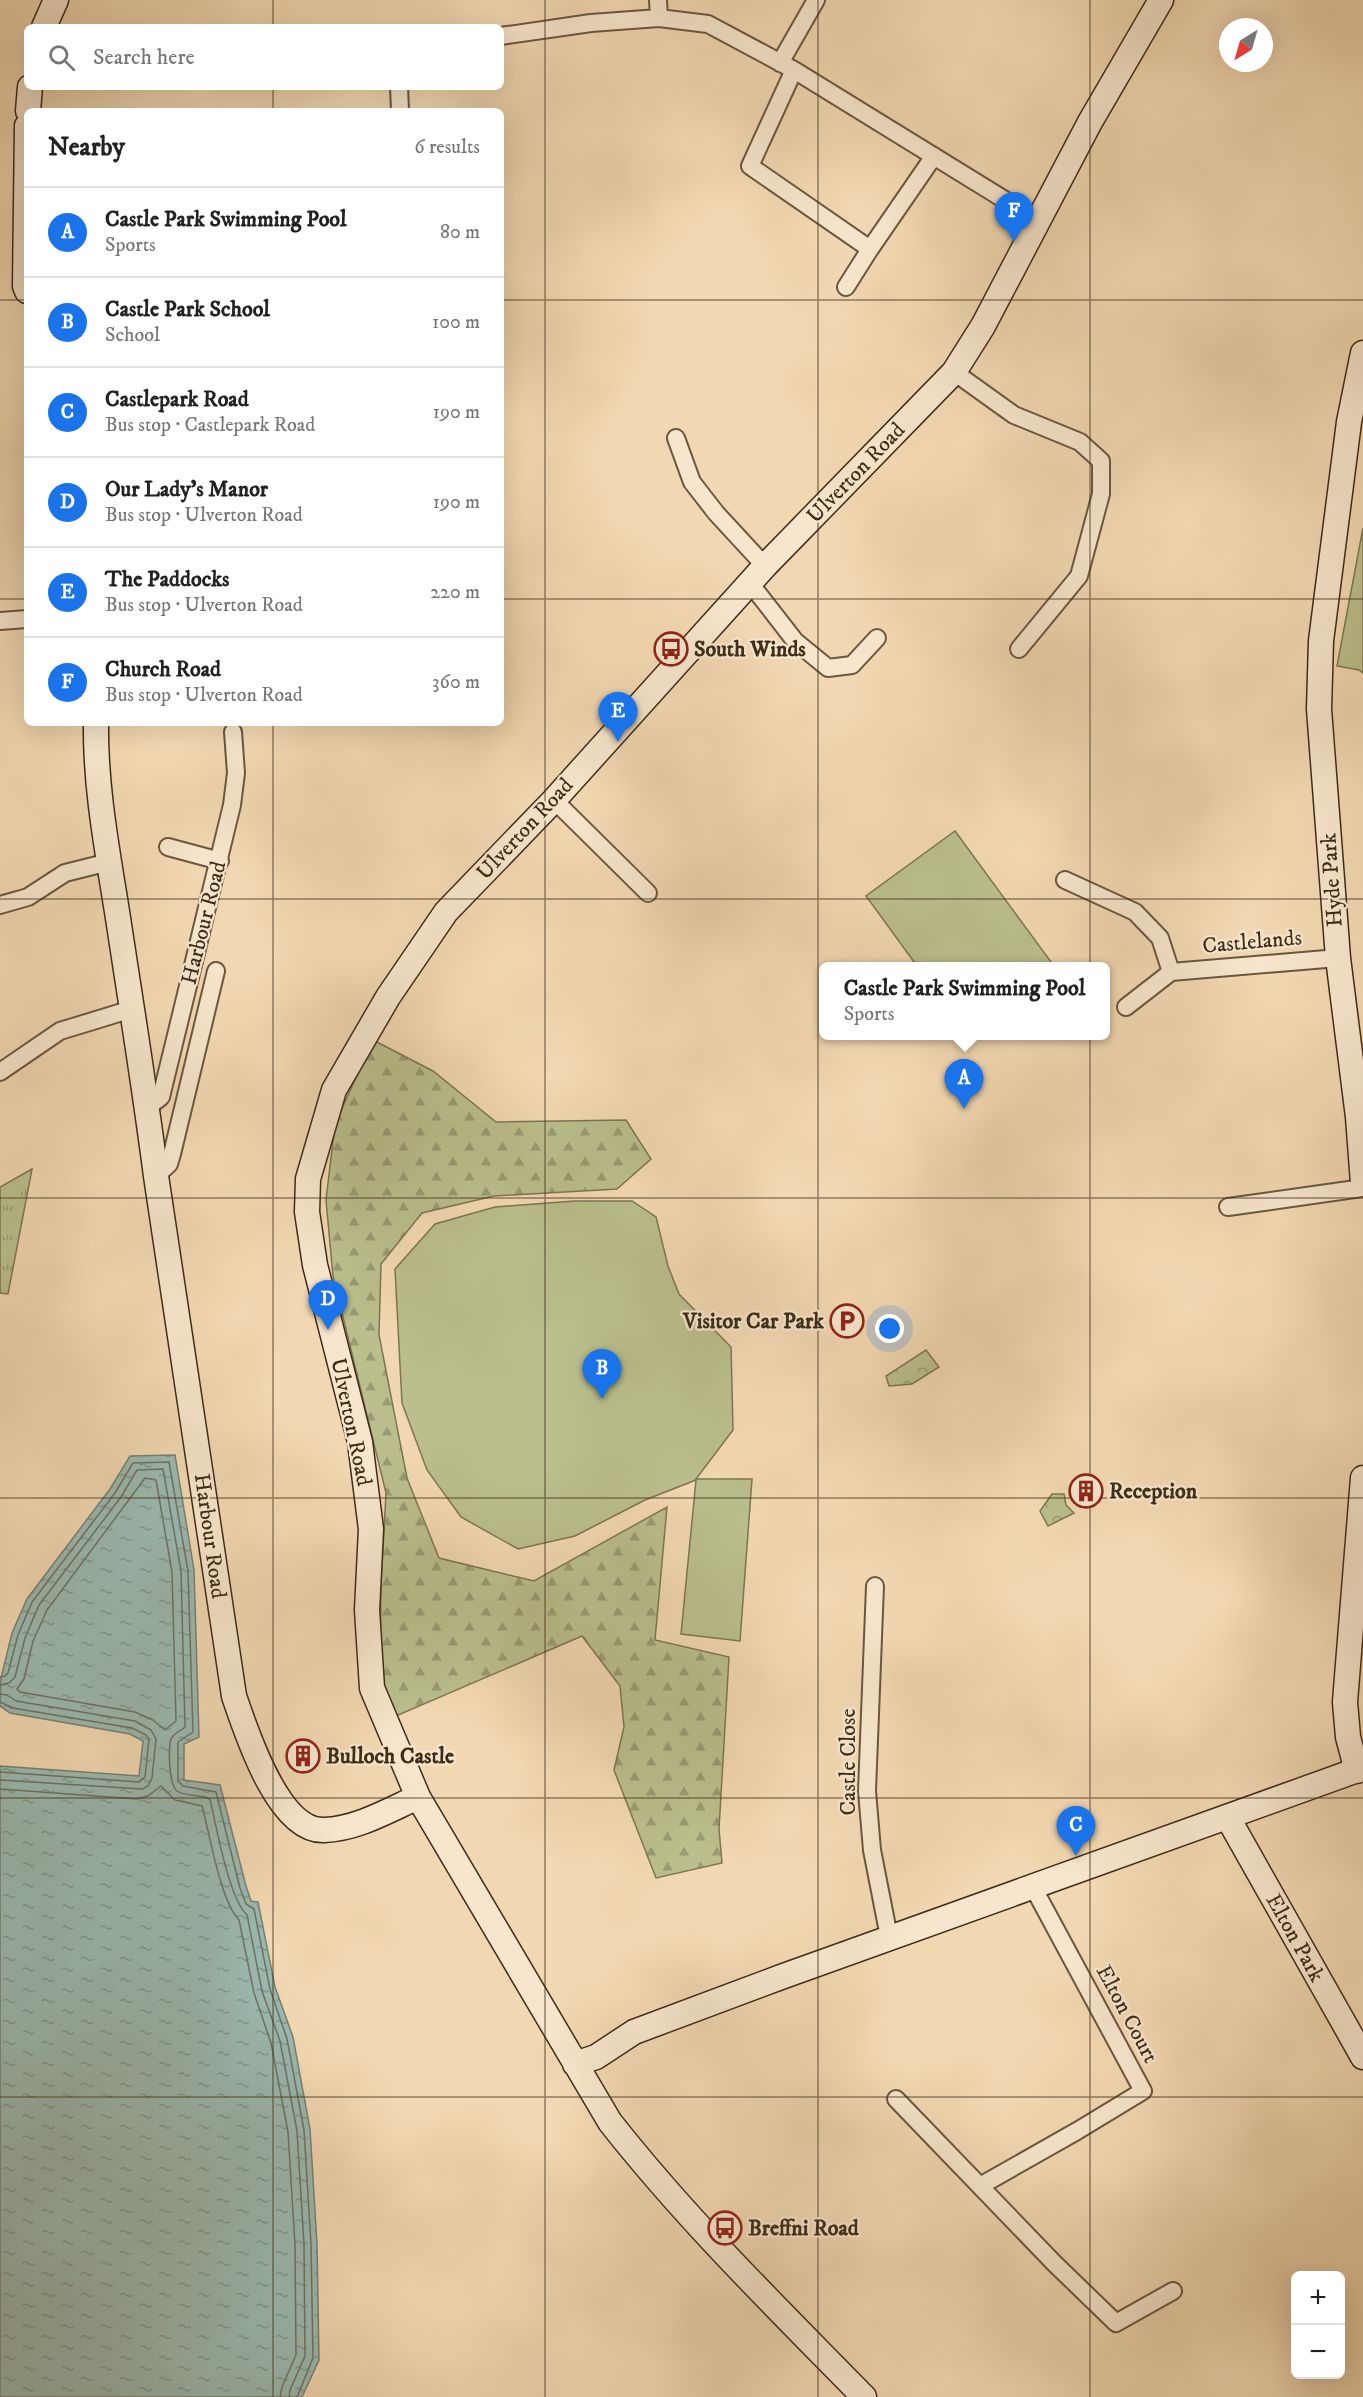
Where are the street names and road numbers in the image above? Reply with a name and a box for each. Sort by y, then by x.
street label: Ulverton Road [801,417,911,529]
street label: Ulverton Road [471,772,579,886]
street label: Hyde Park [1315,832,1349,928]
street label: Harbour Road [176,859,232,987]
street label: Castlelands [1201,924,1303,960]
street label: Ulverton Road [324,1356,378,1488]
street label: Harbour Road [188,1472,232,1600]
street label: Castle Close [835,1708,862,1816]
street label: Elton Park [1260,1889,1330,1987]
street label: Elton Court [1090,1960,1164,2068]

